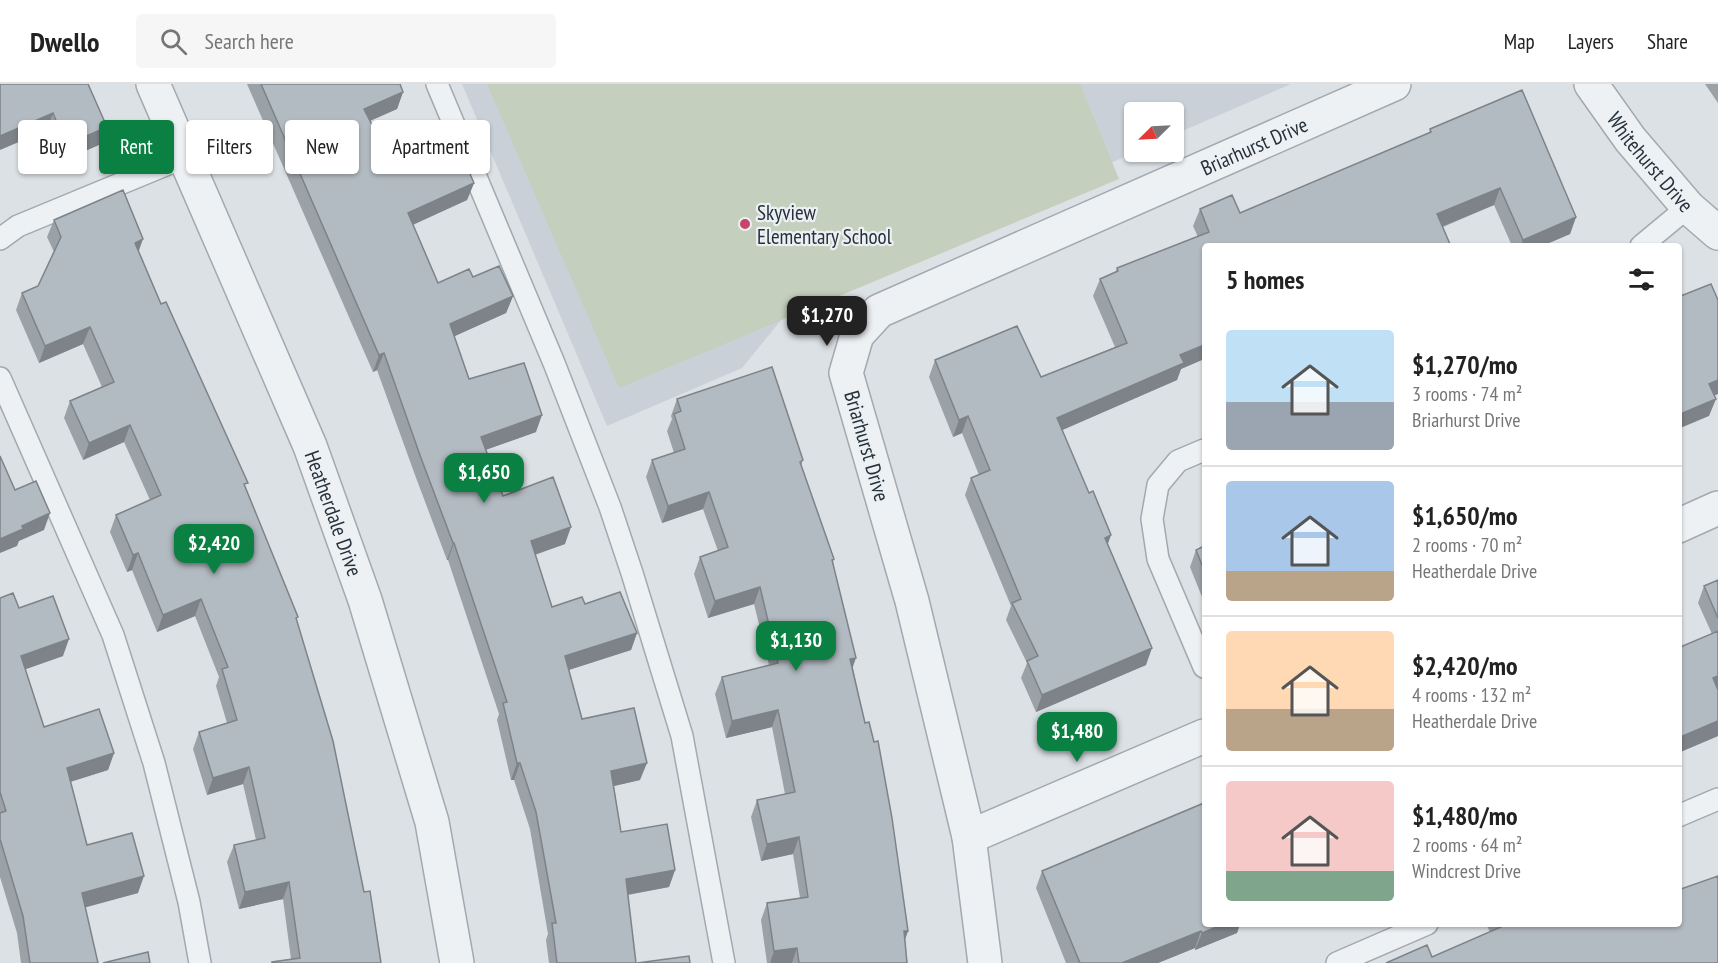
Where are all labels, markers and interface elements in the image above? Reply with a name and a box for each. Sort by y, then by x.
search box [136,14,556,68]
text: Dwello [30,23,100,60]
icon: search [157,25,190,58]
text: Search here [205,27,294,55]
text: Map [1504,28,1535,55]
text: Layers [1568,28,1614,55]
text: Share [1647,28,1688,55]
north arrow [1124,102,1184,162]
map controls [1124,102,1184,162]
street label: Whitehurst Drive [1601,106,1700,217]
street label: Briarhurst Drive [1196,110,1312,181]
chip: Buy [18,120,87,174]
chip: Rent [99,120,174,174]
chip: Filters [186,120,273,174]
chip: New [285,120,359,174]
chip: Apartment [371,120,490,174]
place label: Skyview Elementary School [757,199,892,250]
marker: Skyview Elementary School [738,217,752,231]
text: 5 homes [1226,263,1304,296]
icon: filters [1625,263,1658,296]
pin: $1,270 [778,296,876,347]
text: $1,270 [801,302,853,328]
text: $1,270/mo [1412,348,1518,381]
icon: home [1274,354,1346,426]
text: 3 rooms · 74 m² [1412,381,1522,407]
street label: Briarhurst Drive [838,388,896,504]
text: Briarhurst Drive [1412,407,1521,433]
street label: Heatherdale Drive [299,447,369,580]
pin: $1,650 [435,453,533,504]
text: $1,650 [458,459,510,485]
text: $1,650/mo [1412,499,1518,532]
icon: home [1274,505,1346,577]
pin: $2,420 [165,524,263,575]
text: $2,420 [188,530,240,556]
text: 2 rooms · 70 m² [1412,532,1522,558]
text: Heatherdale Drive [1412,558,1537,584]
pin: $1,130 [747,621,845,672]
text: $1,130 [770,627,822,653]
text: $2,420/mo [1412,649,1518,682]
icon: home [1274,655,1346,727]
text: 4 rooms · 132 m² [1412,682,1531,708]
text: Heatherdale Drive [1412,708,1537,734]
pin: $1,480 [1028,712,1126,763]
text: $1,480 [1051,718,1103,744]
text: $1,480/mo [1412,799,1518,832]
icon: home [1274,805,1346,877]
text: 2 rooms · 64 m² [1412,832,1522,858]
text: Windcrest Drive [1412,858,1521,884]

